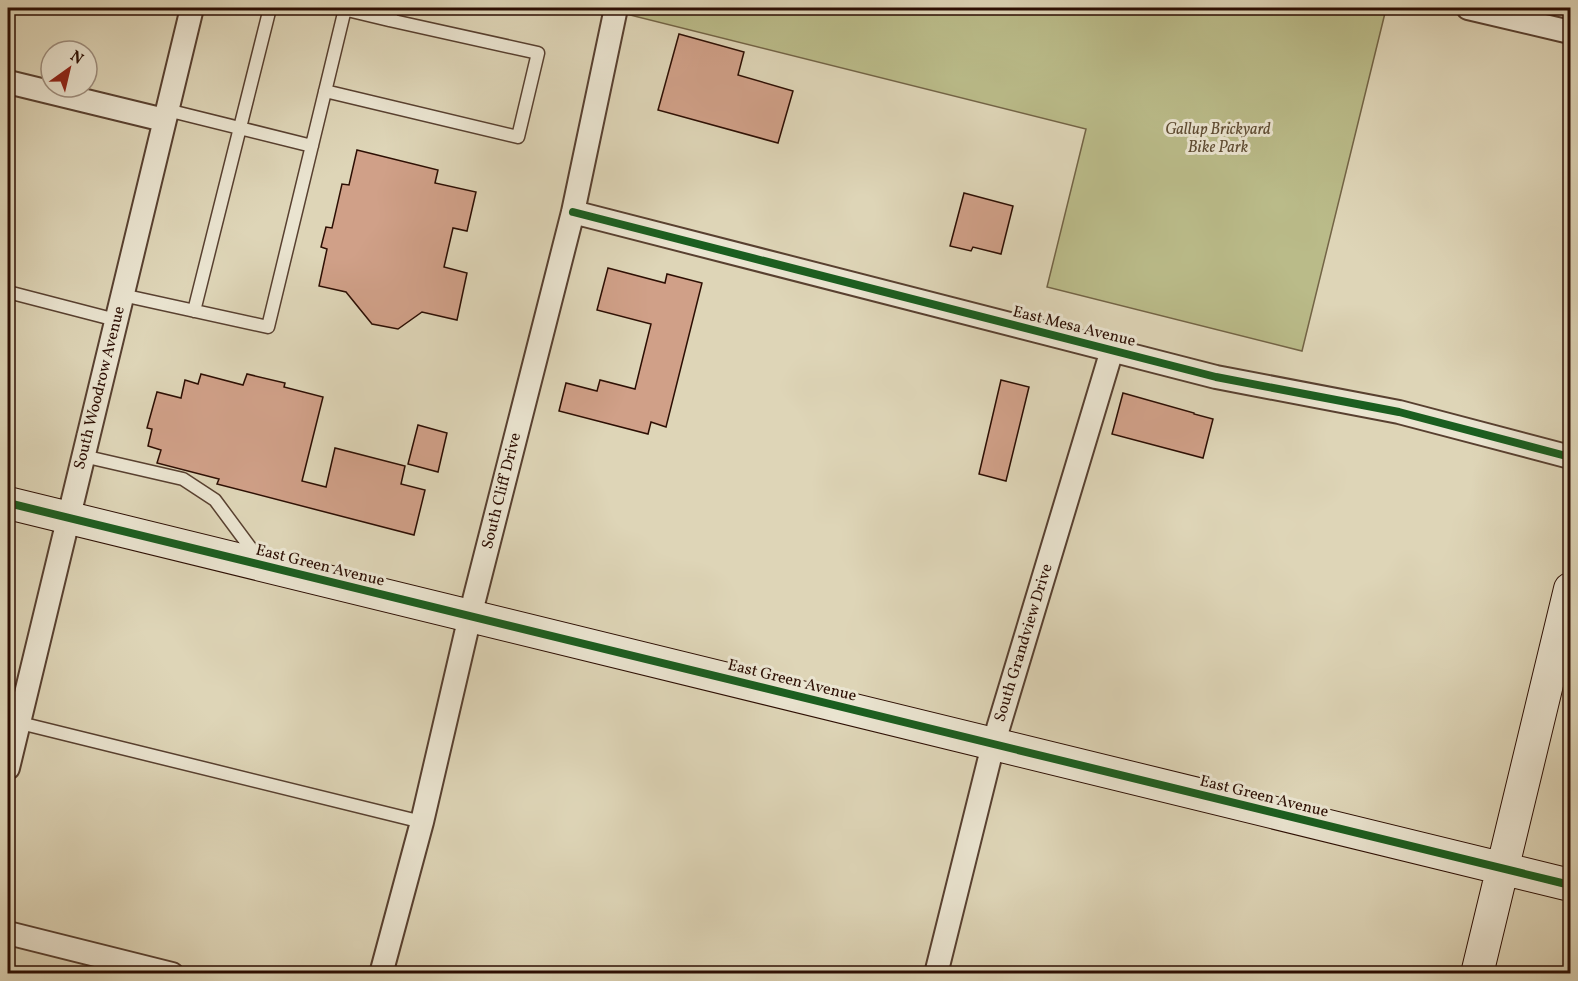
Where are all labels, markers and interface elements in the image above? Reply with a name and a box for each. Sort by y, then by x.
north arrow [39,39,99,99]
text: N [65,46,88,71]
park label: Gallup Brickyard Bike Park [1165,119,1271,159]
street label: East Mesa Avenue [1010,301,1138,353]
street label: South Woodrow Avenue [69,304,131,472]
street label: South Cliff Drive [477,430,527,552]
street label: East Green Avenue [253,539,387,593]
street label: South Grandview Drive [989,561,1059,725]
street label: East Green Avenue [725,654,859,708]
street label: East Green Avenue [1197,770,1331,824]

